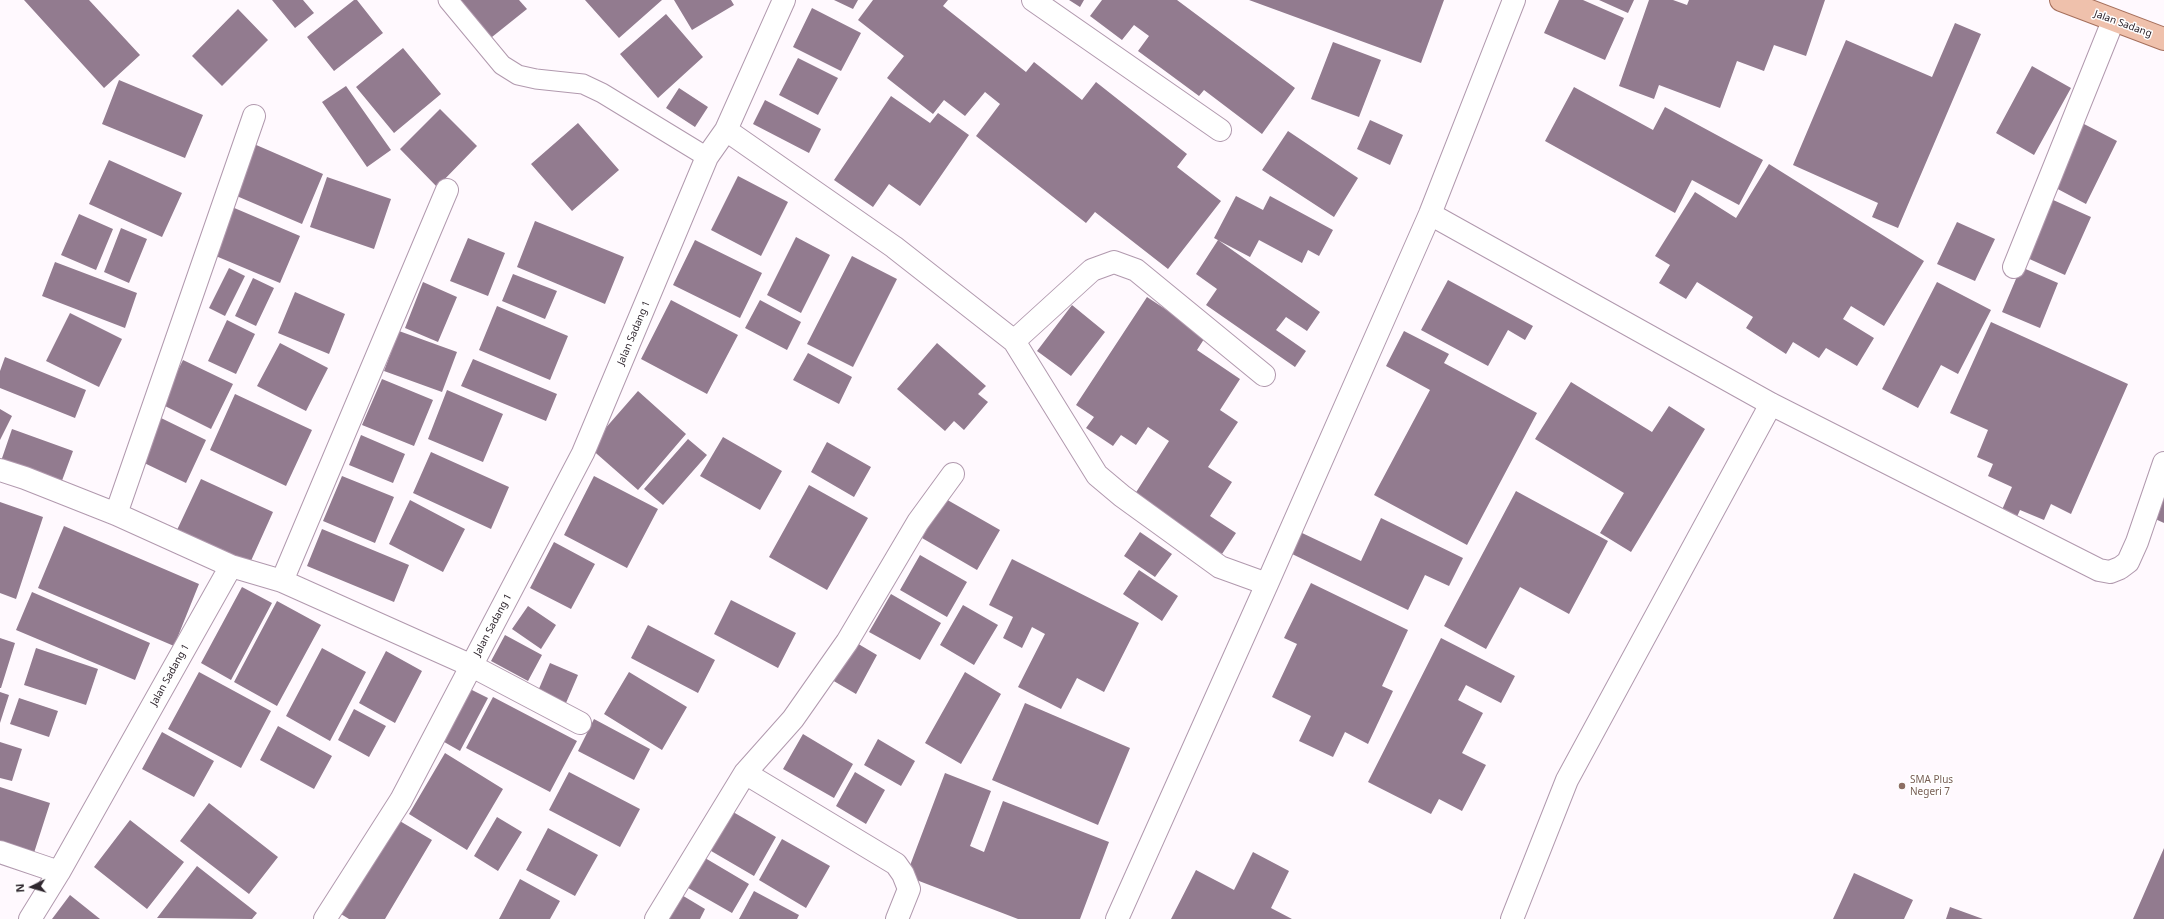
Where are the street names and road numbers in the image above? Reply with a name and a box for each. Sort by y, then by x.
street label: Jalan Sadang [2093,8,2153,40]
street label: Jalan Sadang 1 [615,299,653,367]
street label: Jalan Sadang 1 [472,592,514,658]
street label: Jalan Sadang 1 [148,642,192,708]

